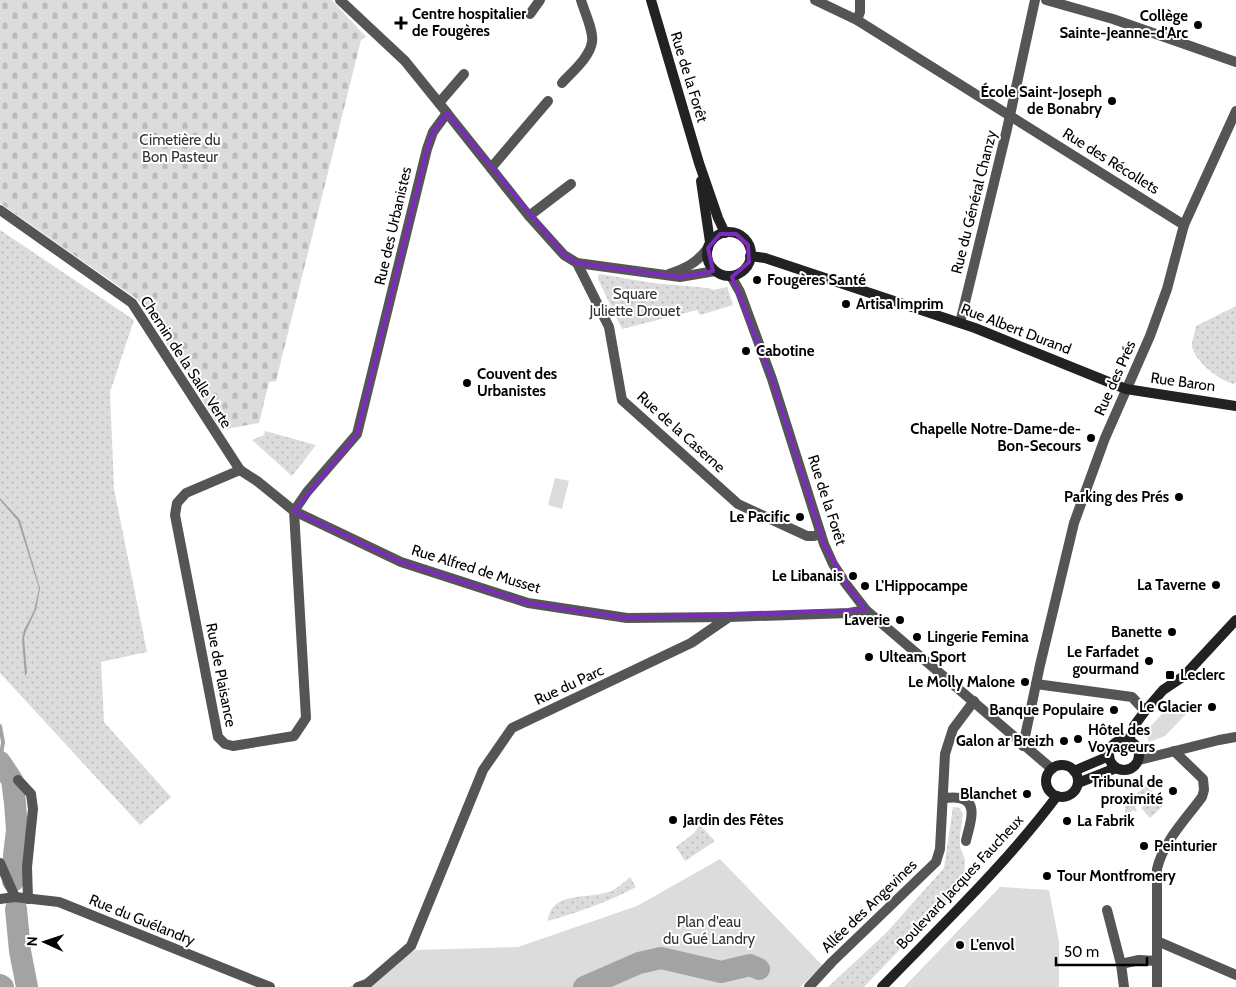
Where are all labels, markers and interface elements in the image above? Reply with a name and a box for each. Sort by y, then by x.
place label: Centre hospitalier de Fougères [412,5,526,40]
place label: Collège Sainte-Jeanne-d'Arc [1059,7,1188,42]
marker: Centre hospitalier de Fougères [394,16,408,30]
marker: Collège Sainte-Jeanne-d'Arc [1192,19,1204,31]
street label: Rue de la Forêt [667,29,711,125]
place label: École Saint-Joseph de Bonabry [980,82,1103,118]
marker: École Saint-Joseph de Bonabry [1106,95,1118,107]
street label: Rue des Récollets [1059,124,1163,198]
street label: Rue du Général Chanzy [947,128,1001,276]
park label: Cimetière du Bon Pasteur [139,131,221,166]
street label: Rue des Urbanistes [371,165,415,287]
place label: Fougères Santé [767,271,866,289]
marker: Fougères Santé [751,274,763,286]
park label: Square Juliette Drouet [588,285,681,320]
street label: Chemin de la Salle Verte [137,293,236,432]
place label: Artisa Imprim [856,295,944,313]
marker: Artisa Imprim [840,298,852,310]
street label: Rue Albert Durand [958,300,1074,358]
street label: Rue des Prés [1090,338,1140,418]
place label: Cabotine [756,342,815,360]
marker: Cabotine [740,345,752,357]
place label: Couvent des Urbanistes [477,365,557,400]
street label: Rue Baron [1150,369,1216,395]
marker: Couvent des Urbanistes [461,377,473,389]
street label: Rue de la Caserne [633,388,729,477]
place label: Chapelle Notre-Dame-de- Bon-Secours [910,420,1081,455]
marker: Chapelle Notre-Dame-de- Bon-Secours [1085,432,1097,444]
street label: Rue de la Forêt [804,453,850,547]
place label: Parking des Prés [1064,488,1169,506]
marker: Parking des Prés [1173,491,1185,503]
place label: Le Pacific [729,508,790,526]
marker: Le Pacific [794,511,806,523]
street label: Rue Alfred de Musset [409,541,543,597]
place label: Le Libanais [772,567,843,585]
marker: Le Libanais [847,570,859,582]
place label: La Taverne [1137,576,1206,594]
place label: L'Hippocampe [875,577,968,595]
marker: La Taverne [1210,579,1222,591]
marker: L'Hippocampe [859,580,871,592]
place label: Laverie [844,611,890,629]
marker: Laverie [894,614,906,626]
street label: Rue de Plaisance [202,621,240,729]
place label: Banette [1111,623,1162,641]
marker: Banette [1166,626,1178,638]
place label: Lingerie Femina [927,628,1029,646]
marker: Lingerie Femina [911,631,923,643]
place label: Le Farfadet gourmand [1067,643,1139,678]
place label: Ulteam Sport [879,648,966,666]
marker: Ulteam Sport [863,651,875,663]
marker: Le Farfadet gourmand [1143,655,1155,667]
street label: Rue du Parc [532,661,607,709]
place label: Leclerc [1180,666,1225,684]
marker: Leclerc [1164,669,1176,681]
place label: Le Molly Malone [908,673,1015,691]
marker: Le Molly Malone [1019,676,1031,688]
place label: Le Glacier [1139,698,1202,716]
place label: Banque Populaire [989,701,1104,719]
marker: Le Glacier [1206,701,1218,713]
marker: Banque Populaire [1108,704,1120,716]
place label: Hôtel des Voyageurs [1088,721,1155,756]
place label: Galon ar Breizh [956,732,1054,750]
marker: Hôtel des Voyageurs [1072,733,1084,745]
marker: Galon ar Breizh [1058,735,1070,747]
place label: Tribunal de proximité [1091,773,1163,808]
place label: Blanchet [960,785,1017,803]
marker: Tribunal de proximité [1167,785,1179,797]
marker: Blanchet [1021,788,1033,800]
place label: Jardin des Fêtes [682,811,784,829]
street label: Boulevard Jacques Faucheux [893,811,1027,953]
place label: La Fabrik [1077,812,1135,830]
marker: Jardin des Fêtes [667,814,679,826]
marker: La Fabrik [1061,815,1073,827]
place label: Peinturier [1154,837,1217,855]
marker: Peinturier [1138,840,1150,852]
street label: Allée des Angevines [817,856,921,956]
place label: Tour Montfromery [1057,867,1177,885]
marker: Tour Montfromery [1041,870,1053,882]
street label: Rue du Guélandry [86,891,198,950]
park label: Plan d'eau du Gué Landry [663,913,756,948]
north arrow [20,917,70,967]
scale bar [1056,934,1147,966]
text: N [23,936,41,947]
place label: L'envol [970,936,1014,954]
marker: L'envol [954,939,966,951]
text: 50 m [1064,943,1099,961]

